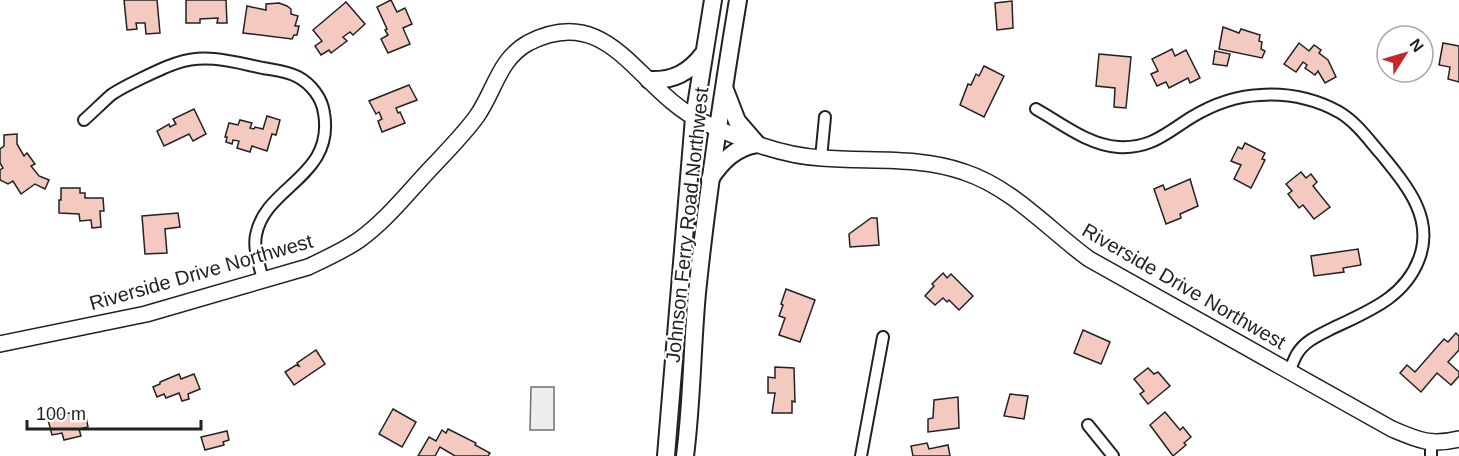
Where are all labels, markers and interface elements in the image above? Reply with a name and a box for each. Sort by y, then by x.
north arrow [1375,24,1435,84]
text: N [1406,36,1427,55]
street label: Johnson Ferry Road Northwest [662,86,712,364]
street label: Riverside Drive Northwest [1078,219,1290,354]
street label: Riverside Drive Northwest [87,229,316,314]
scale bar [27,393,201,431]
text: 100 m [36,404,86,424]

